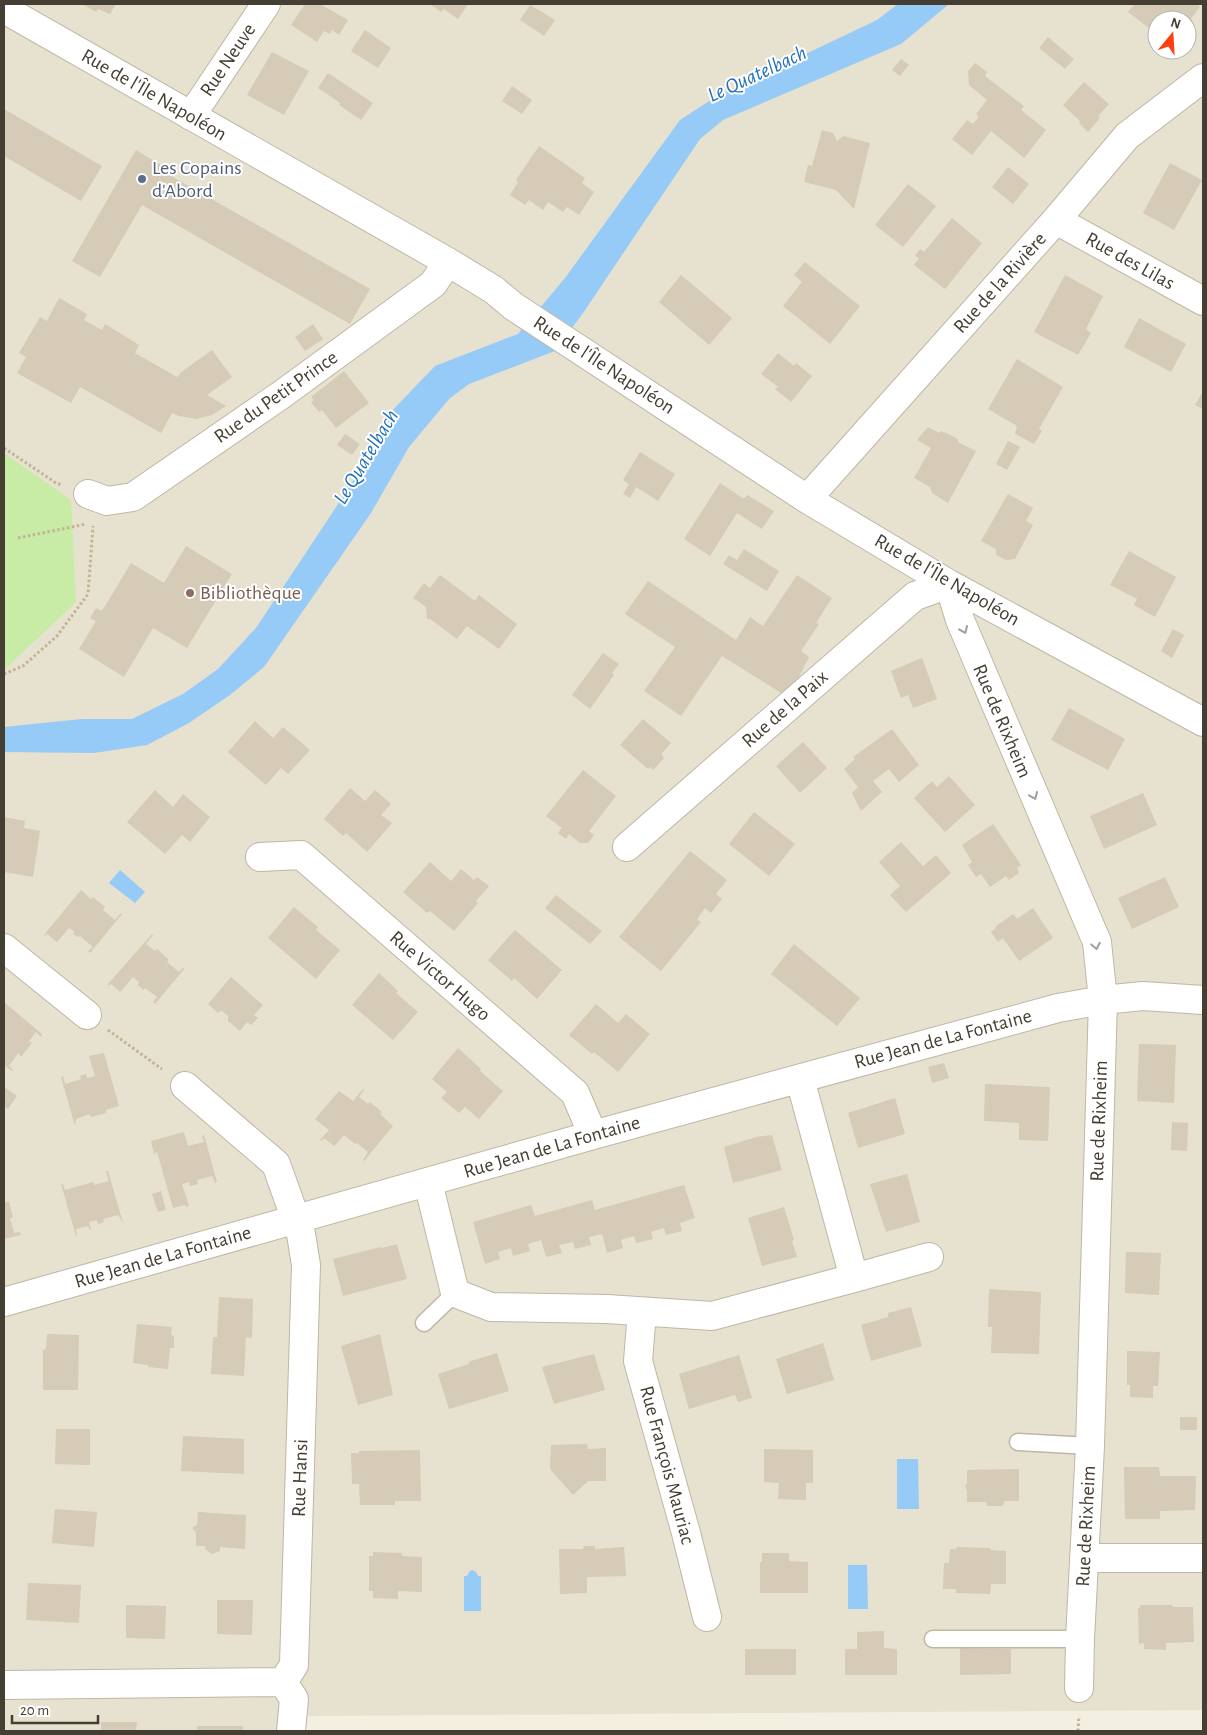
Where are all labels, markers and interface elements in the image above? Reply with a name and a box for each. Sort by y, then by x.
north arrow [1147,10,1197,60]
text: N [1169,15,1183,32]
street label: Rue Neuve [196,20,260,100]
water label: Le Quatelbach [704,42,810,106]
street label: Rue de l'Île Napoléon [78,44,230,145]
place label: Les Copains d'Abord [152,158,242,201]
marker: Les Copains d'Abord [136,173,148,185]
street label: Rue des Lilas [1082,228,1178,294]
street label: Rue de la Rivière [950,229,1050,337]
street label: Rue de l'Île Napoléon [530,311,679,418]
street label: Rue du Petit Prince [211,347,341,447]
water label: Le Quatelbach [330,406,402,508]
street label: Rue de l'Île Napoléon [871,529,1023,630]
place label: Bibliothèque [200,583,301,603]
marker: Bibliothèque [184,587,196,599]
one-way arrow [958,625,968,634]
street label: Rue de Rixheim [969,661,1035,781]
street label: Rue de la Paix [738,666,832,751]
one-way arrow [1028,791,1039,800]
street label: Rue Victor Hugo [386,927,494,1025]
one-way arrow [1091,941,1101,950]
street label: Rue Jean de La Fontaine [852,1006,1034,1072]
street label: Rue de Rixheim [1087,1060,1111,1182]
street label: Rue Jean de La Fontaine [461,1112,643,1182]
street label: Rue Jean de La Fontaine [72,1222,254,1292]
street label: Rue François Mauriac [636,1384,698,1547]
street label: Rue Hansi [289,1439,311,1517]
street label: Rue de Rixheim [1073,1465,1099,1587]
scale bar [12,1692,99,1724]
text: 20 m [20,1703,49,1718]

